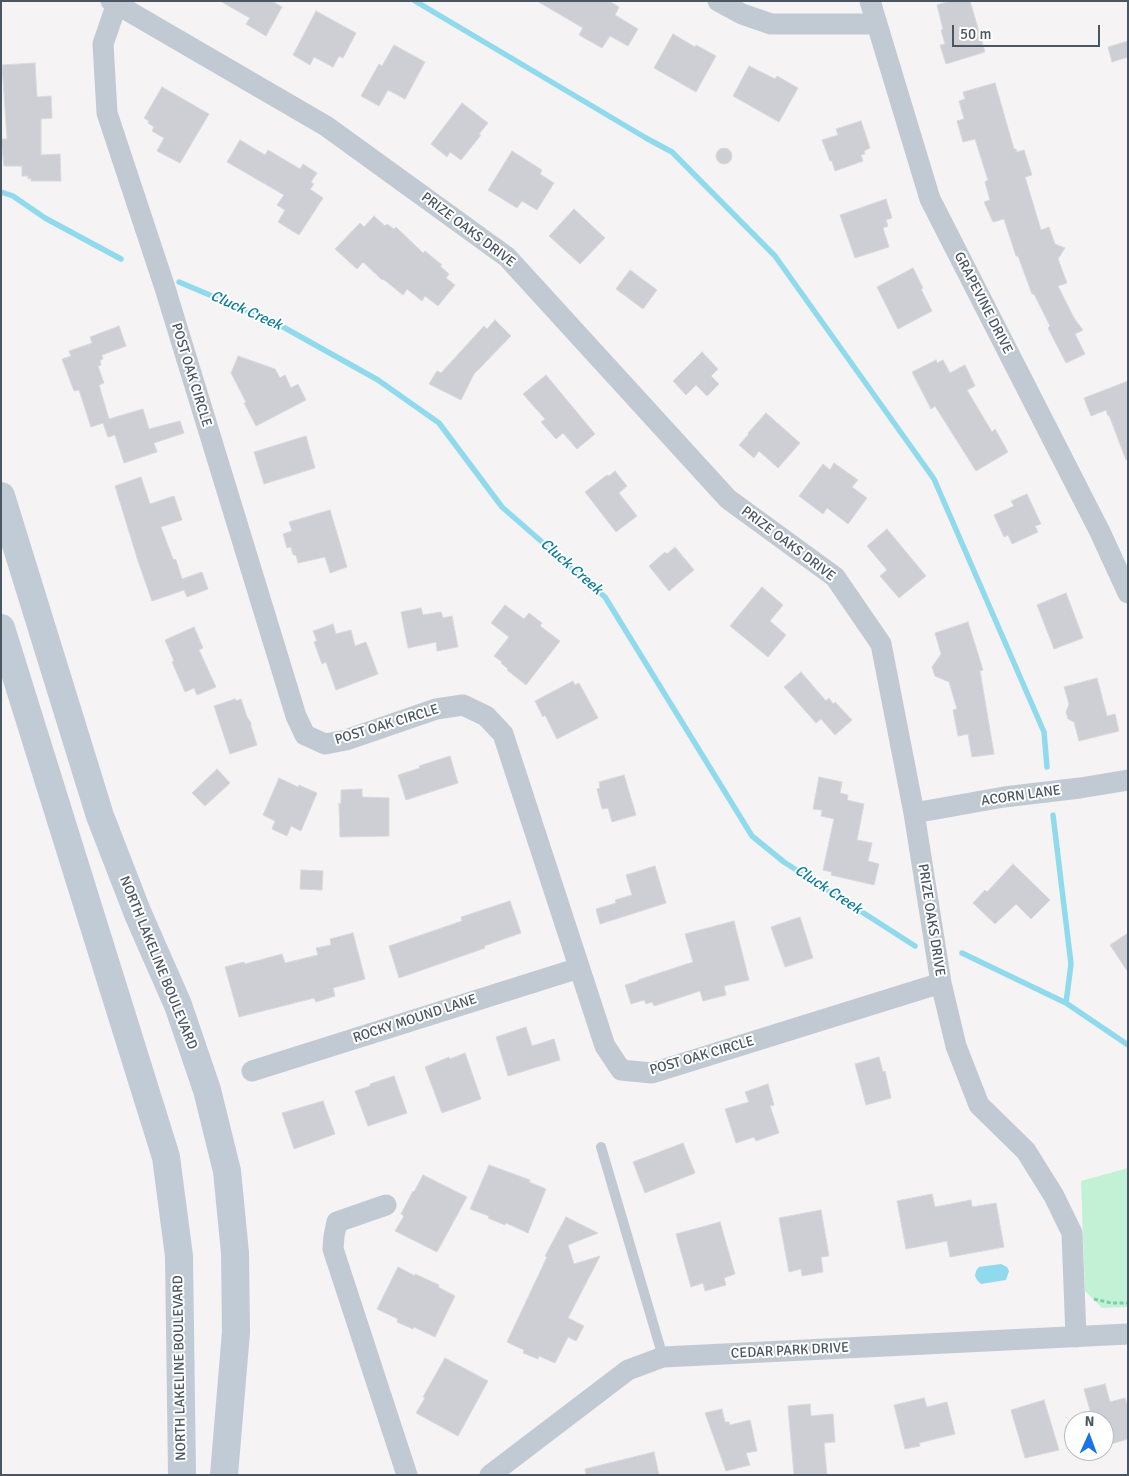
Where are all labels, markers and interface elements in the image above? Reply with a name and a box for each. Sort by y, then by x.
scale bar [954,15,1102,47]
text: 50 m [960,25,991,43]
street label: PRIZE OAKS DRIVE [418,189,518,271]
street label: GRAPEVINE DRIVE [950,249,1016,357]
water label: Cluck Creek [208,287,284,335]
street label: POST OAK CIRCLE [167,321,215,429]
street label: PRIZE OAKS DRIVE [738,503,838,585]
water label: Cluck Creek [536,535,606,599]
street label: POST OAK CIRCLE [333,701,441,749]
street label: ACORN LANE [980,782,1062,810]
water label: Cluck Creek [791,862,865,918]
street label: PRIZE OAKS DRIVE [914,863,948,977]
street label: NORTH LAKELINE BOULEVARD [115,874,201,1052]
street label: ROCKY MOUND LANE [351,991,479,1047]
street label: POST OAK CIRCLE [648,1033,756,1079]
street label: NORTH LAKELINE BOULEVARD [170,1275,190,1461]
street label: CEDAR PARK DRIVE [730,1340,850,1362]
north arrow [1064,1411,1114,1461]
text: N [1084,1413,1095,1430]

